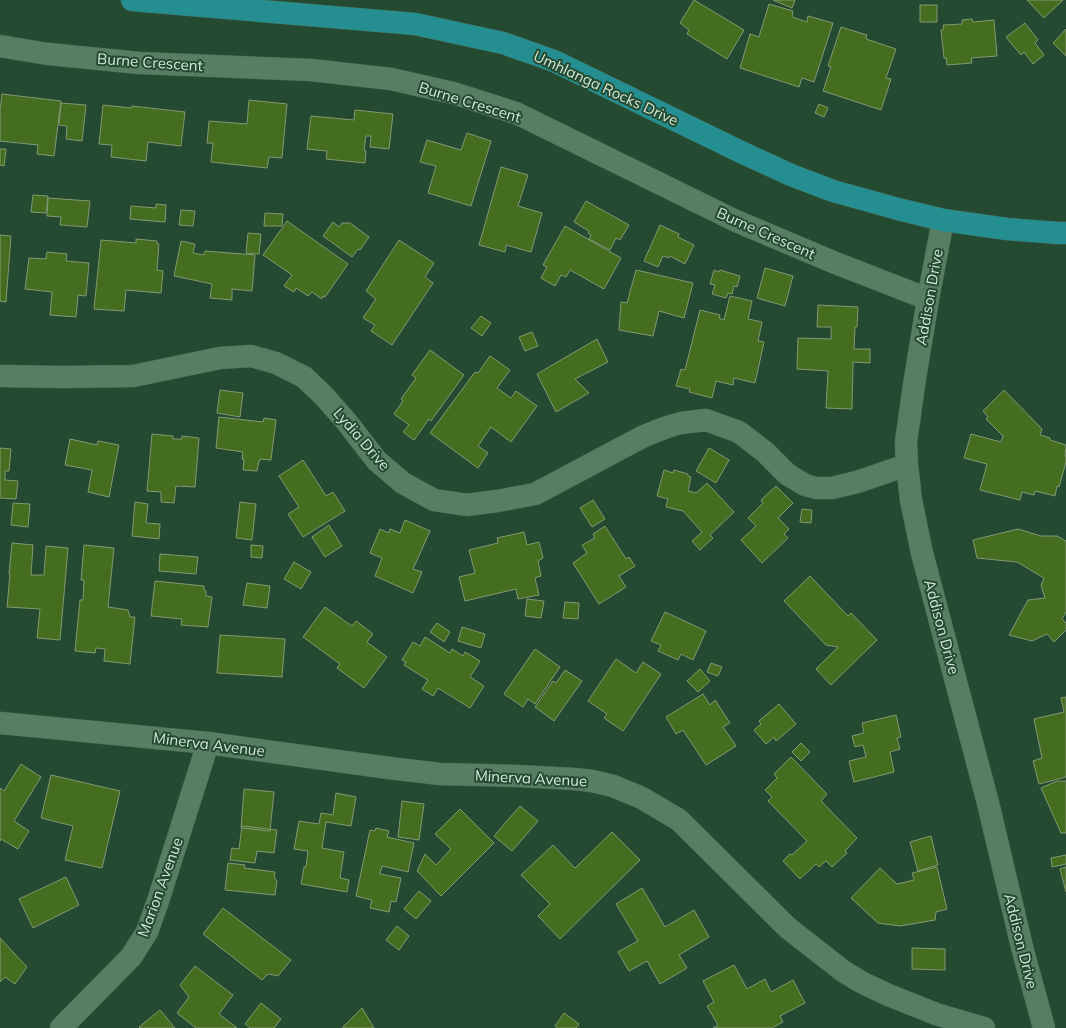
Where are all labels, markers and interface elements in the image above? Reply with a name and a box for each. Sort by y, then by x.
street label: Umhlanga Rocks Drive [531,46,681,130]
street label: Burne Crescent [97,49,203,75]
street label: Burne Crescent [417,77,523,127]
street label: Burne Crescent [714,203,818,263]
street label: Addison Drive [911,247,947,347]
street label: Lydia Drive [330,404,394,474]
street label: Addison Drive [920,577,964,677]
street label: Minerva Avenue [152,728,266,760]
street label: Minerva Avenue [474,766,588,790]
street label: Marion Avenue [133,835,187,939]
street label: Addison Drive [1000,891,1042,991]

